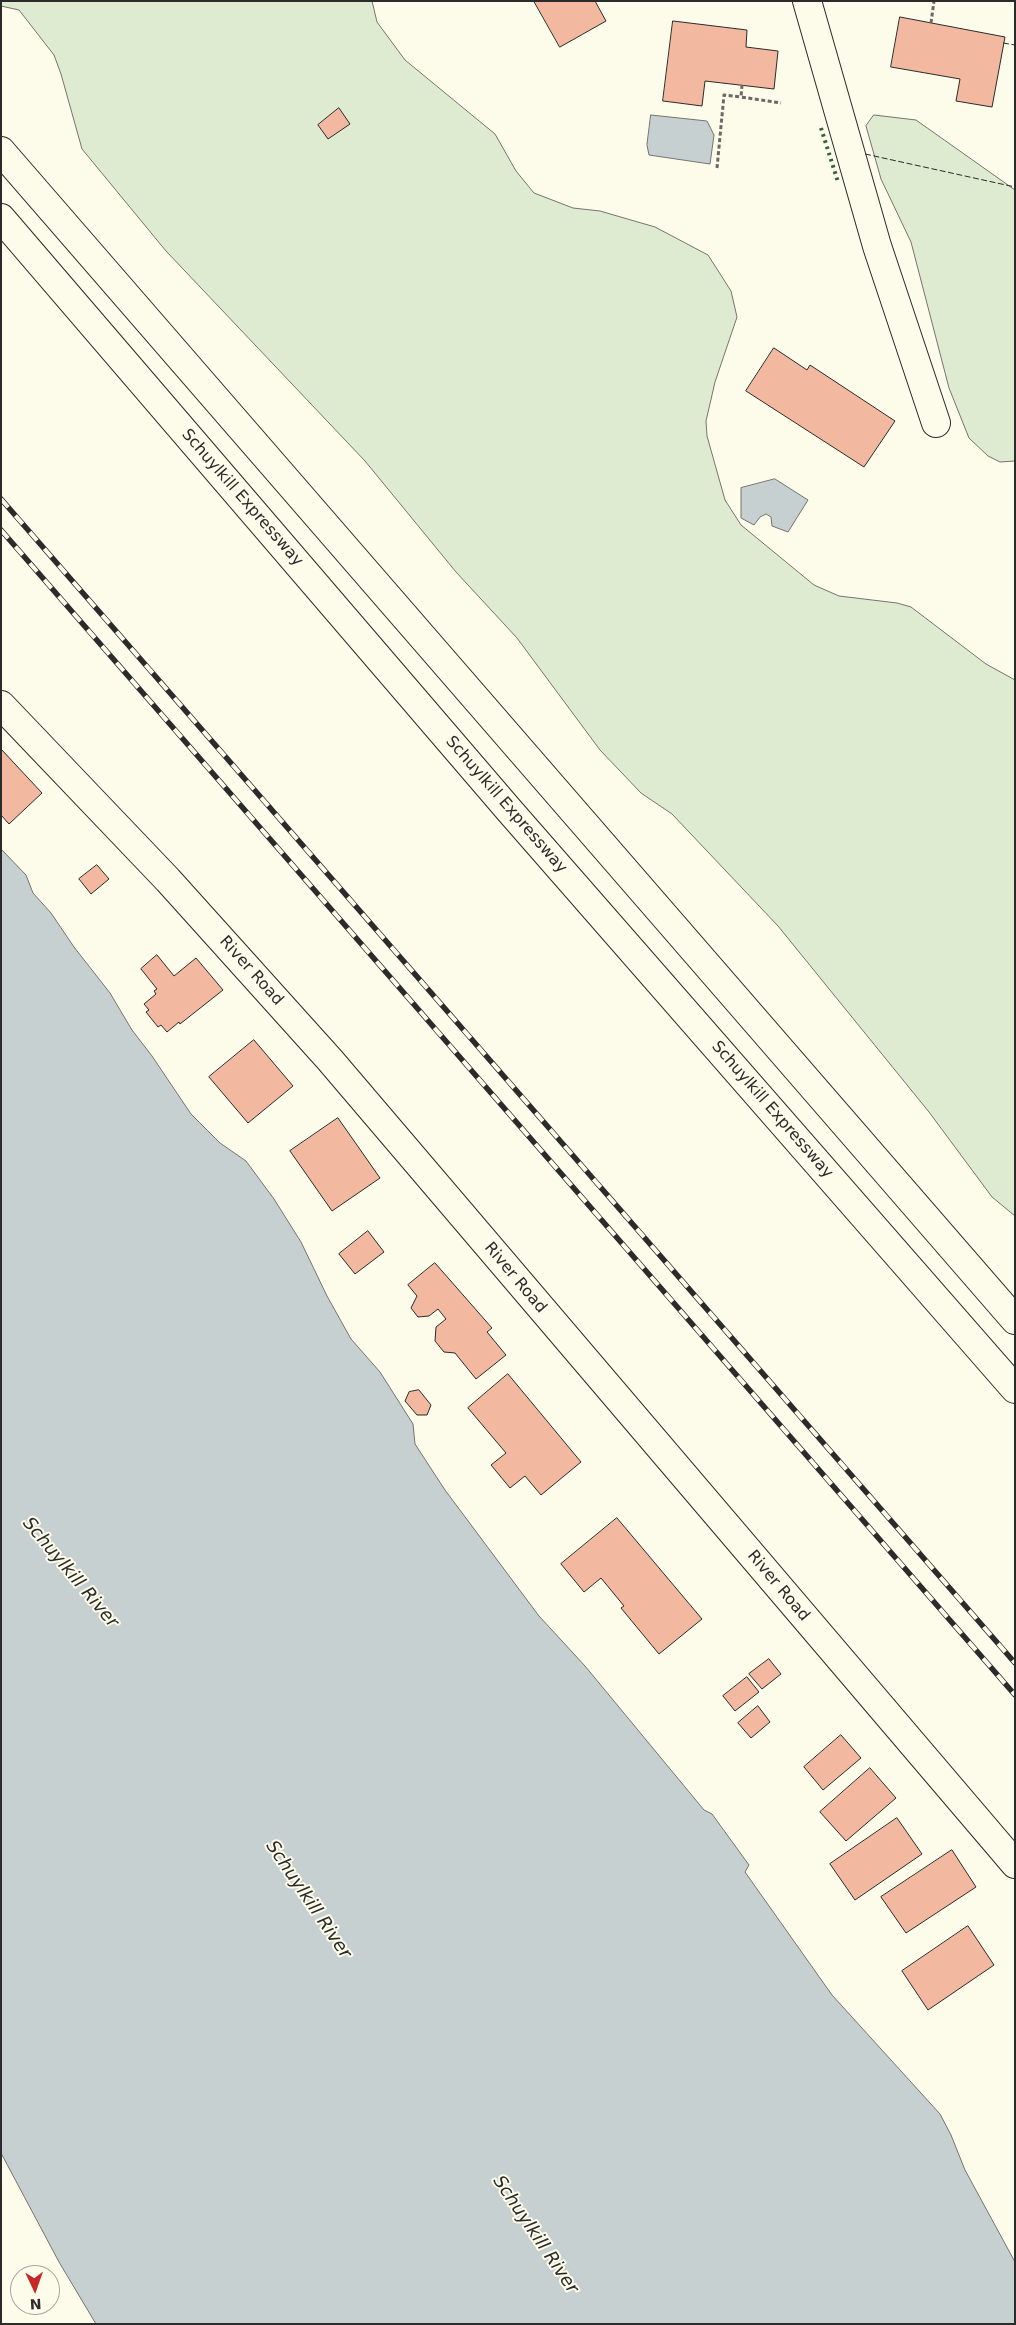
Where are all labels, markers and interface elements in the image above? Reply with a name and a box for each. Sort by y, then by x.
street label: Schuylkill Expressway [177,425,307,571]
street label: Schuylkill Expressway [441,732,571,878]
street label: River Road [215,932,287,1010]
street label: Schuylkill Expressway [707,1037,837,1183]
street label: River Road [480,1239,550,1317]
water label: Schuylkill River [18,1513,122,1633]
street label: River Road [743,1547,813,1625]
water label: Schuylkill River [261,1837,355,1963]
water label: Schuylkill River [488,2172,582,2298]
north arrow [10,2265,60,2315]
text: N [29,2296,42,2312]

